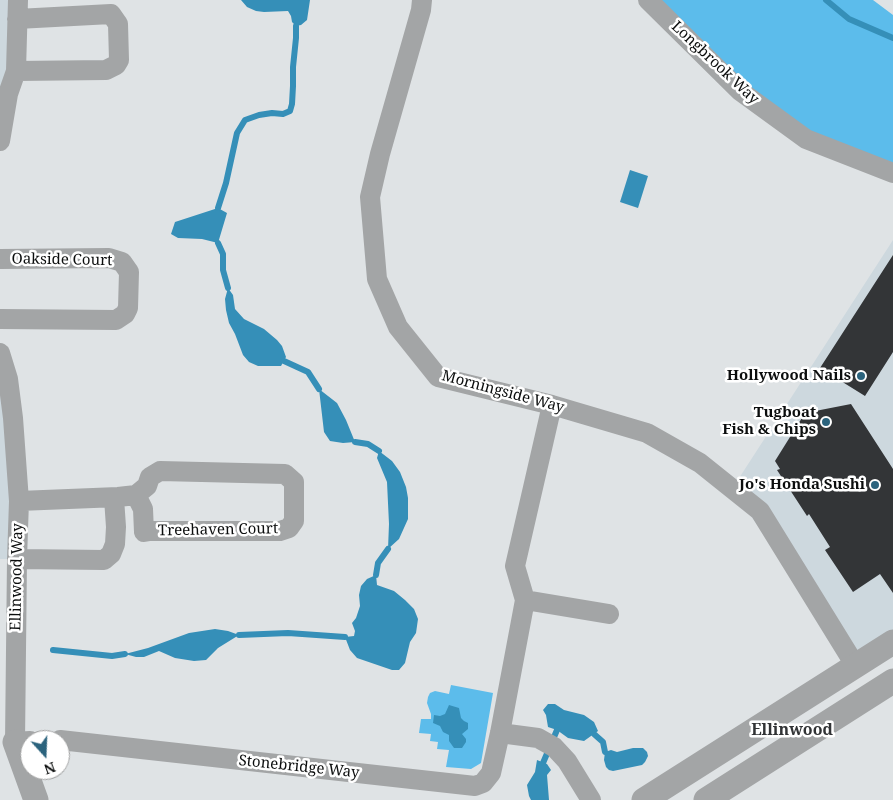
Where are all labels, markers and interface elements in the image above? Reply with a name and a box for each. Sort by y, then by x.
street label: Longbrook Way [667,18,763,108]
street label: Oakside Court [11,250,113,270]
street label: Morningside Way [440,367,566,417]
place label: Hollywood Nails [727,367,851,385]
marker: Hollywood Nails [855,370,867,382]
place label: Tugboat Fish & Chips [722,404,816,439]
marker: Tugboat Fish & Chips [820,416,832,428]
place label: Jo's Honda Sushi [739,476,865,494]
marker: Jo's Honda Sushi [869,479,881,491]
street label: Treehaven Court [158,520,278,540]
street label: Ellinwood Way [7,523,27,631]
district label: Ellinwood [751,720,833,740]
north arrow [20,730,70,780]
street label: Stonebridge Way [238,752,360,782]
text: N [42,758,58,779]

